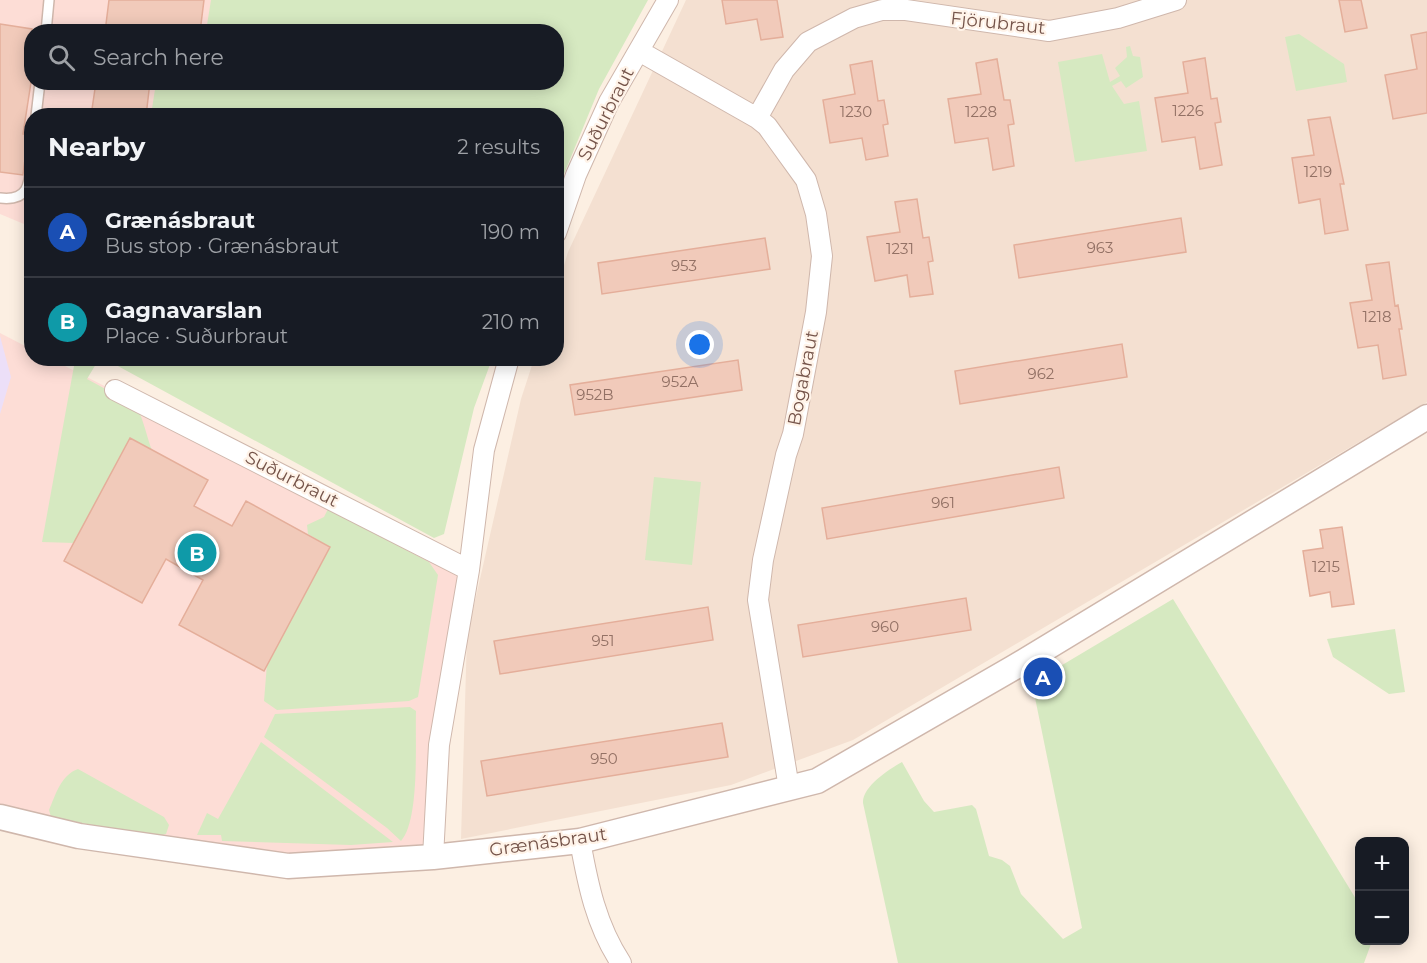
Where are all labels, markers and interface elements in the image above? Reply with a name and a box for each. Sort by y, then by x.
street label: Fjörubraut [949,7,1047,39]
search box [24,24,564,90]
icon: search [45,41,78,74]
text: Search here [93,44,224,71]
street label: Suðurbraut [573,64,639,164]
house number: 1226 [1172,101,1204,120]
house number: 1230 [840,102,872,121]
house number: 1228 [965,102,997,121]
text: Nearby [48,131,145,163]
text: 2 results [457,135,540,159]
house number: 1219 [1304,162,1332,181]
text: Grænásbraut [105,207,255,234]
text: A [60,220,75,244]
text: 190 m [481,220,540,244]
text: Bus stop · Grænásbraut [105,234,339,258]
house number: 963 [1087,238,1113,257]
house number: 1231 [886,239,914,258]
house number: 953 [671,256,697,275]
text: Gagnavarslan [105,297,262,324]
house number: 1218 [1363,307,1391,326]
text: B [60,310,75,334]
text: 210 m [482,310,540,334]
text: Place · Suðurbraut [105,324,288,348]
street label: Bogabraut [783,329,823,427]
your location [685,330,714,359]
house number: 962 [1028,364,1054,383]
house number: 952A [662,372,699,391]
house number: 952B [576,385,614,404]
street label: Suðurbraut [242,446,342,512]
house number: 961 [931,493,955,512]
pin: B [178,530,216,576]
house number: 1215 [1312,557,1340,576]
house number: 960 [871,617,899,636]
house number: 951 [591,631,615,650]
pin: A [1024,654,1062,700]
house number: 950 [590,749,618,768]
street label: Grænásbraut [488,823,608,861]
map controls [1355,837,1409,945]
button: + [1355,837,1409,891]
button: − [1355,891,1409,945]

